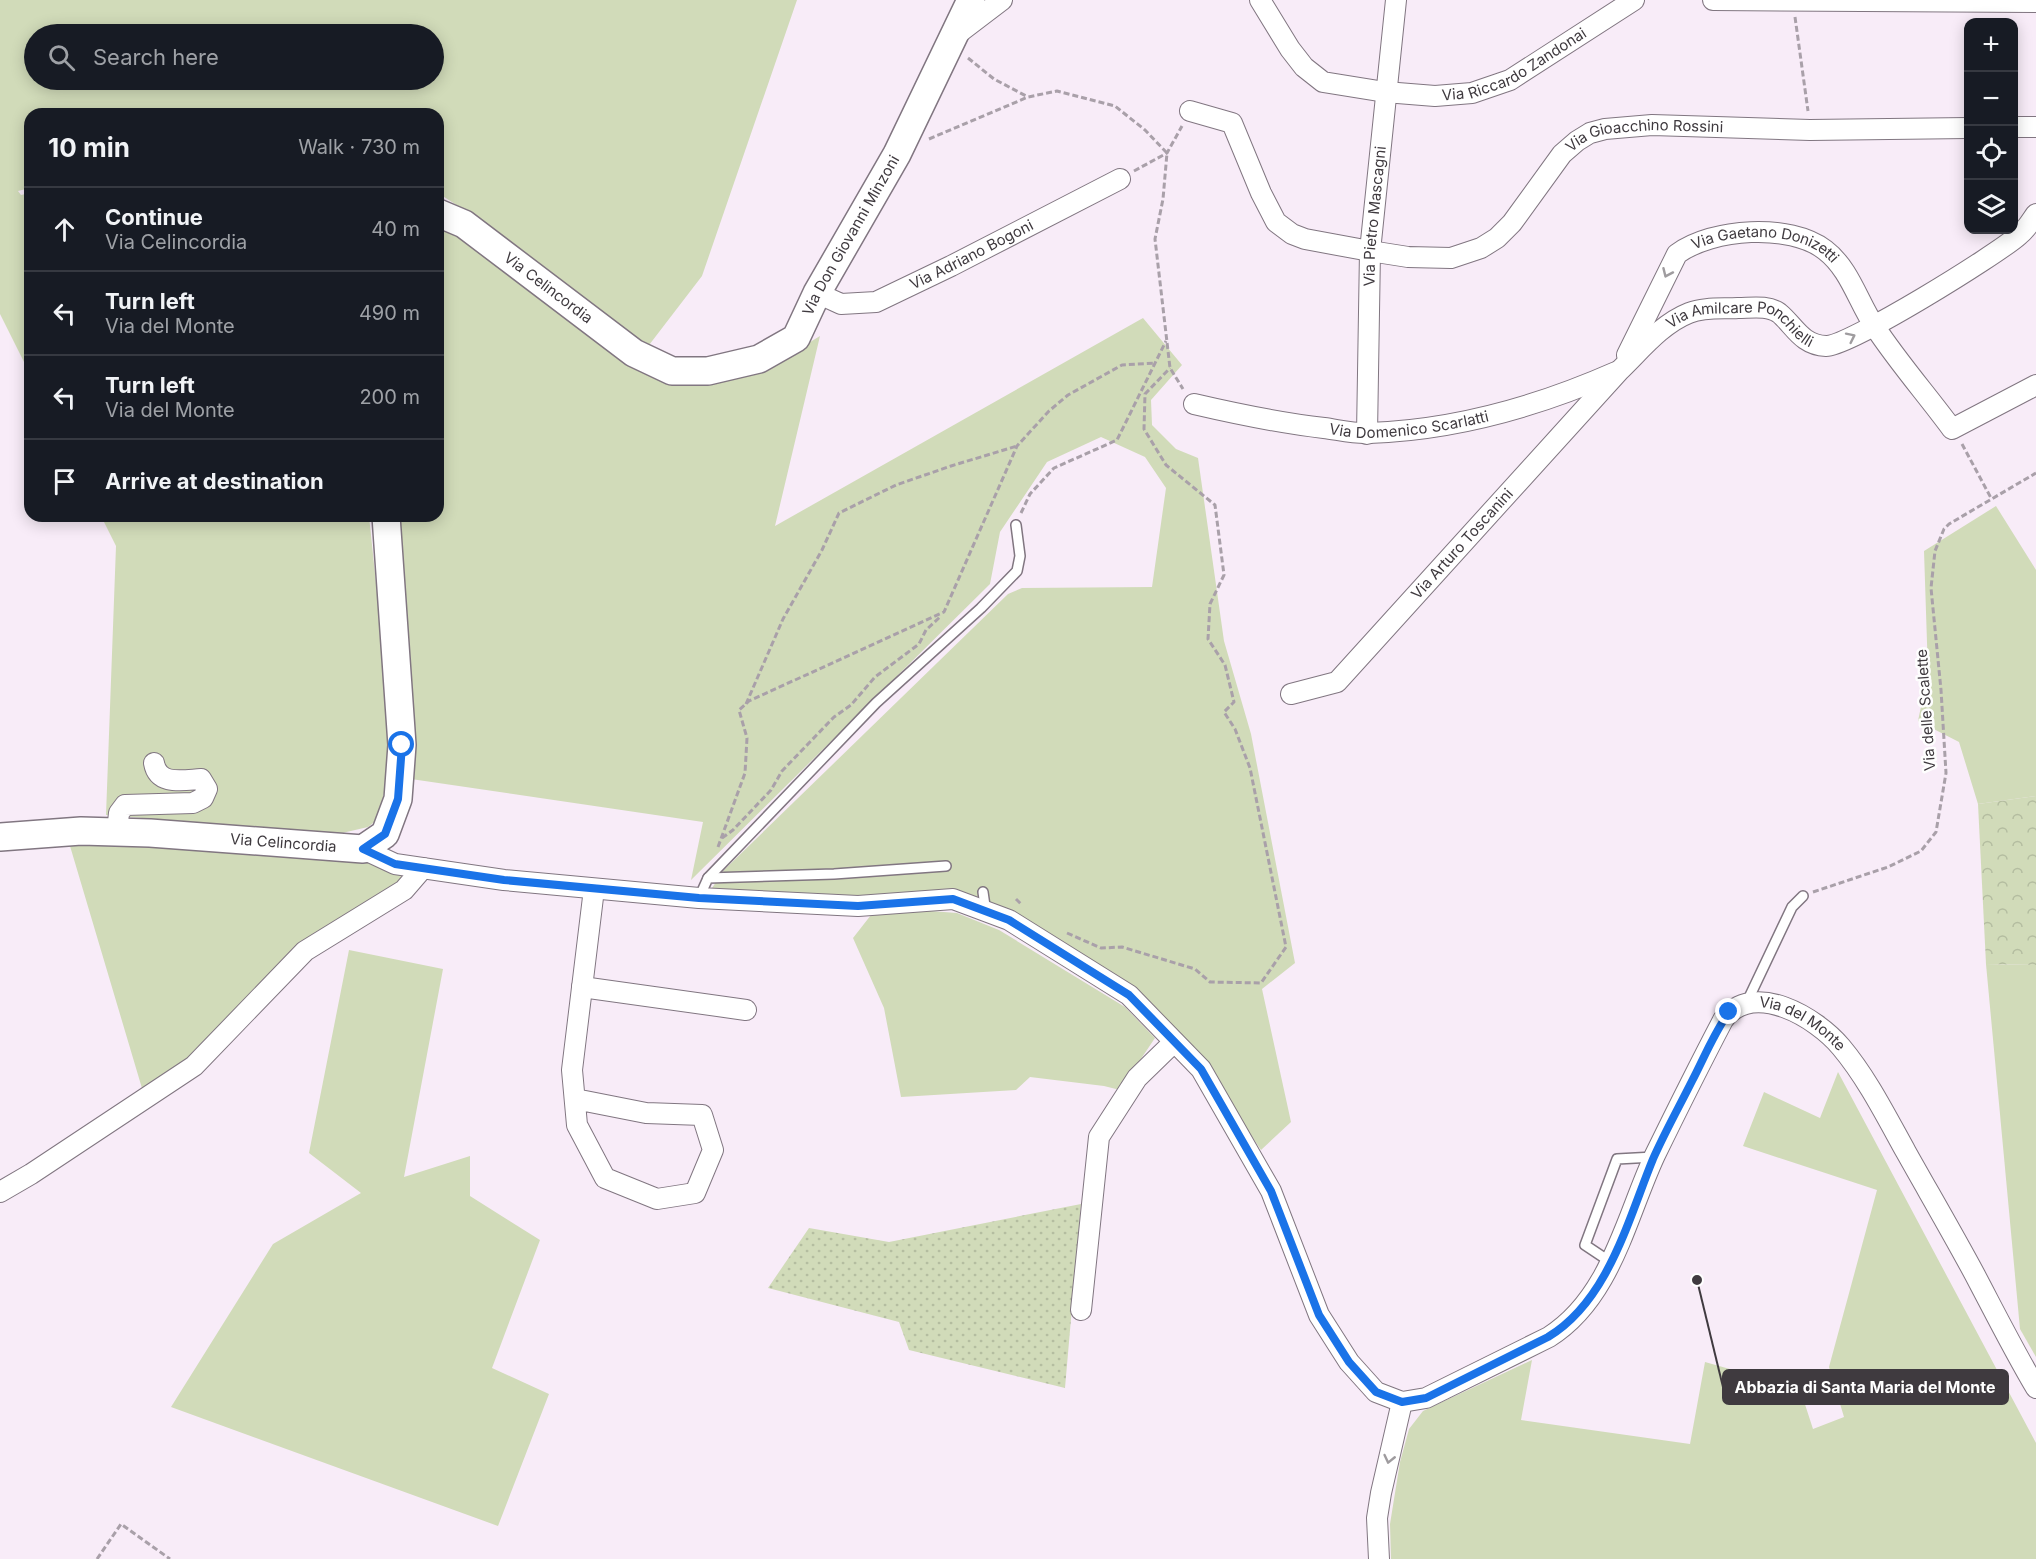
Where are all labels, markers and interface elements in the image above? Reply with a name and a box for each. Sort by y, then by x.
map controls [1964,18,2018,234]
button: + [1964,18,2018,72]
street label: Via Riccardo Zandonai [1441,23,1590,104]
search box [24,24,444,90]
icon: search [45,41,78,74]
text: Search here [93,44,219,70]
button: − [1964,72,2018,126]
street label: Via Gioacchino Rossini [1561,115,1724,156]
button: locate [1964,126,2018,180]
text: 10 min [48,132,130,163]
text: Walk · 730 m [298,135,420,159]
street label: Via Pietro Mascagni [1359,145,1390,287]
street label: Via Don Giovanni Minzoni [798,152,903,318]
button: layers [1964,180,2018,234]
text: Continue [105,204,203,230]
icon: ahead [48,213,81,246]
street label: Via Adriano Bogoni [907,215,1036,293]
text: 40 m [371,217,420,241]
street label: Via Gaetano Donizetti [1688,222,1843,266]
text: Via Celincordia [105,230,247,254]
street label: Via Celincordia [500,248,597,327]
one-way arrow [1662,267,1674,278]
text: Turn left [105,288,195,314]
icon: left [48,297,81,330]
street label: Via Amilcare Ponchielli [1662,297,1817,351]
text: 490 m [359,301,420,325]
text: Via del Monte [105,314,235,338]
one-way arrow [1844,333,1855,344]
text: Turn left [105,372,195,398]
icon: left [48,381,81,414]
text: 200 m [359,385,420,409]
text: Via del Monte [105,398,235,422]
street label: Via Domenico Scarlatti [1328,406,1490,442]
icon: arrive [48,465,81,498]
text: Arrive at destination [105,468,324,494]
street label: Via Arturo Toscanini [1407,484,1517,603]
street label: Via delle Scalette [1912,649,1939,772]
route start [388,731,414,757]
street label: Via Celincordia [229,829,337,856]
street label: Via del Monte [1759,992,1850,1055]
route end [1715,998,1741,1024]
callout: Abbazia di Santa Maria del Monte [1723,1370,2008,1404]
text: Abbazia di Santa Maria del Monte [1735,1377,1996,1397]
one-way arrow [1383,1454,1396,1464]

